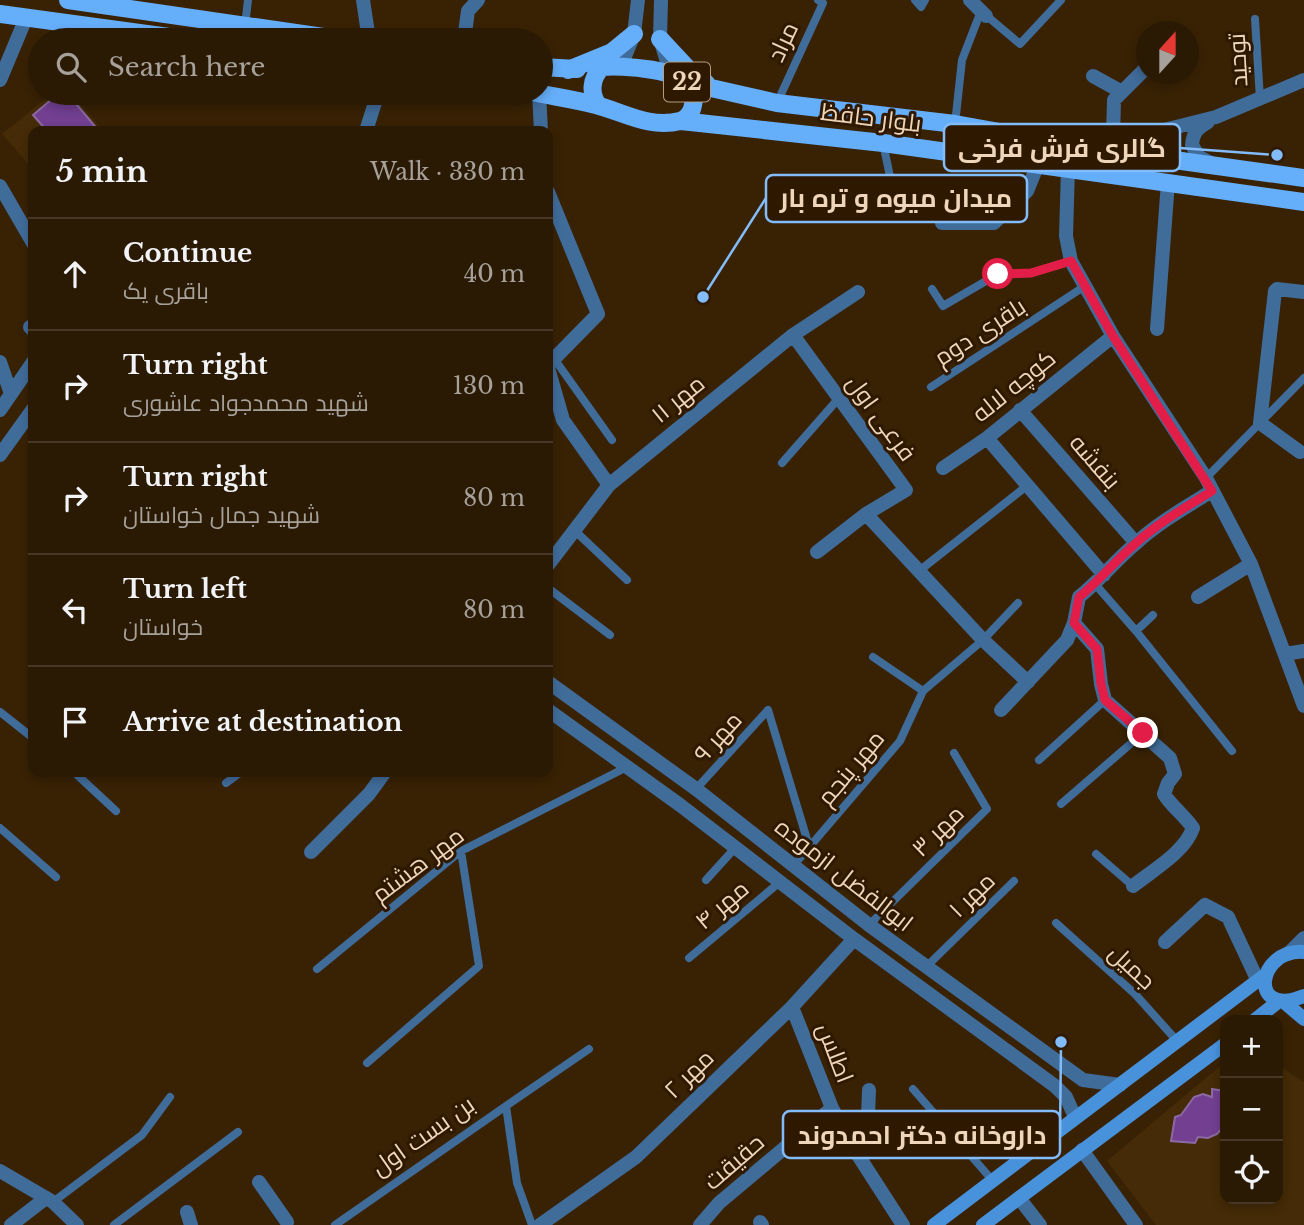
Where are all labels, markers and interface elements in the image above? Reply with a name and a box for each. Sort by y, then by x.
street label: مراد [761,17,804,66]
north arrow [1136,21,1199,84]
search box [28,28,553,105]
street label: توحید [1222,32,1253,87]
icon: search [52,48,90,86]
text: Search here [108,51,265,83]
road number: 22 [664,62,710,102]
street label: بلوار حافظ [819,97,923,138]
callout: گالری فرش فرخی [944,124,1180,171]
text: گالری فرش فرخی [958,132,1166,164]
text: 5 min [56,153,148,190]
text: Walk · 330 m [370,158,525,186]
callout: میدان میوه و تره بار [766,175,1027,222]
text: میدان میوه و تره بار [779,182,1012,214]
text: Continue [123,237,252,269]
icon: ahead [56,255,94,293]
route start [982,258,1013,289]
text: 40 m [464,260,525,288]
text: باقری یک [123,277,209,305]
street label: باقری دوم [928,291,1032,374]
street label: کوچه لاله [966,343,1062,430]
text: Turn right [123,349,268,381]
icon: right [56,367,94,405]
street label: مهر ۱۱ [645,368,710,429]
street label: فرعی اول [840,369,922,467]
text: 130 m [453,372,525,400]
text: شهید محمدجواد عاشوری [123,389,369,417]
street label: بنفشه [1064,428,1127,495]
text: Turn right [123,461,268,493]
icon: right [56,479,94,517]
text: 80 m [463,484,525,512]
text: شهید جمال خواستان [123,501,320,529]
text: Turn left [123,573,247,605]
icon: left [56,591,94,629]
text: 80 m [463,596,525,624]
text: خواستان [123,613,203,641]
icon: arrive [56,703,94,741]
street label: مهر ۹ [688,705,748,768]
text: Arrive at destination [123,706,403,738]
route end [1127,717,1158,748]
street label: مهر پنجم [811,724,892,812]
street label: مهر ۳ [905,799,970,862]
street label: ابوالفضل ازموده [770,812,919,937]
street label: مهر هشتم [366,821,471,910]
street label: مهر ۱ [943,866,1001,923]
street label: مهر ۴ [689,874,754,935]
street label: جمیل [1103,938,1162,995]
map controls [1220,1015,1283,1204]
button: + [1220,1015,1283,1078]
street label: اطلس [811,1019,860,1087]
street label: مهر ۲ [658,1043,720,1104]
button: − [1220,1078,1283,1141]
street label: بن بست اول [366,1090,480,1182]
callout: داروخانه دکتر احمدوند [783,1111,1060,1158]
text: داروخانه دکتر احمدوند [798,1119,1046,1151]
street label: حقیقت [697,1128,770,1196]
button: locate [1220,1141,1283,1204]

